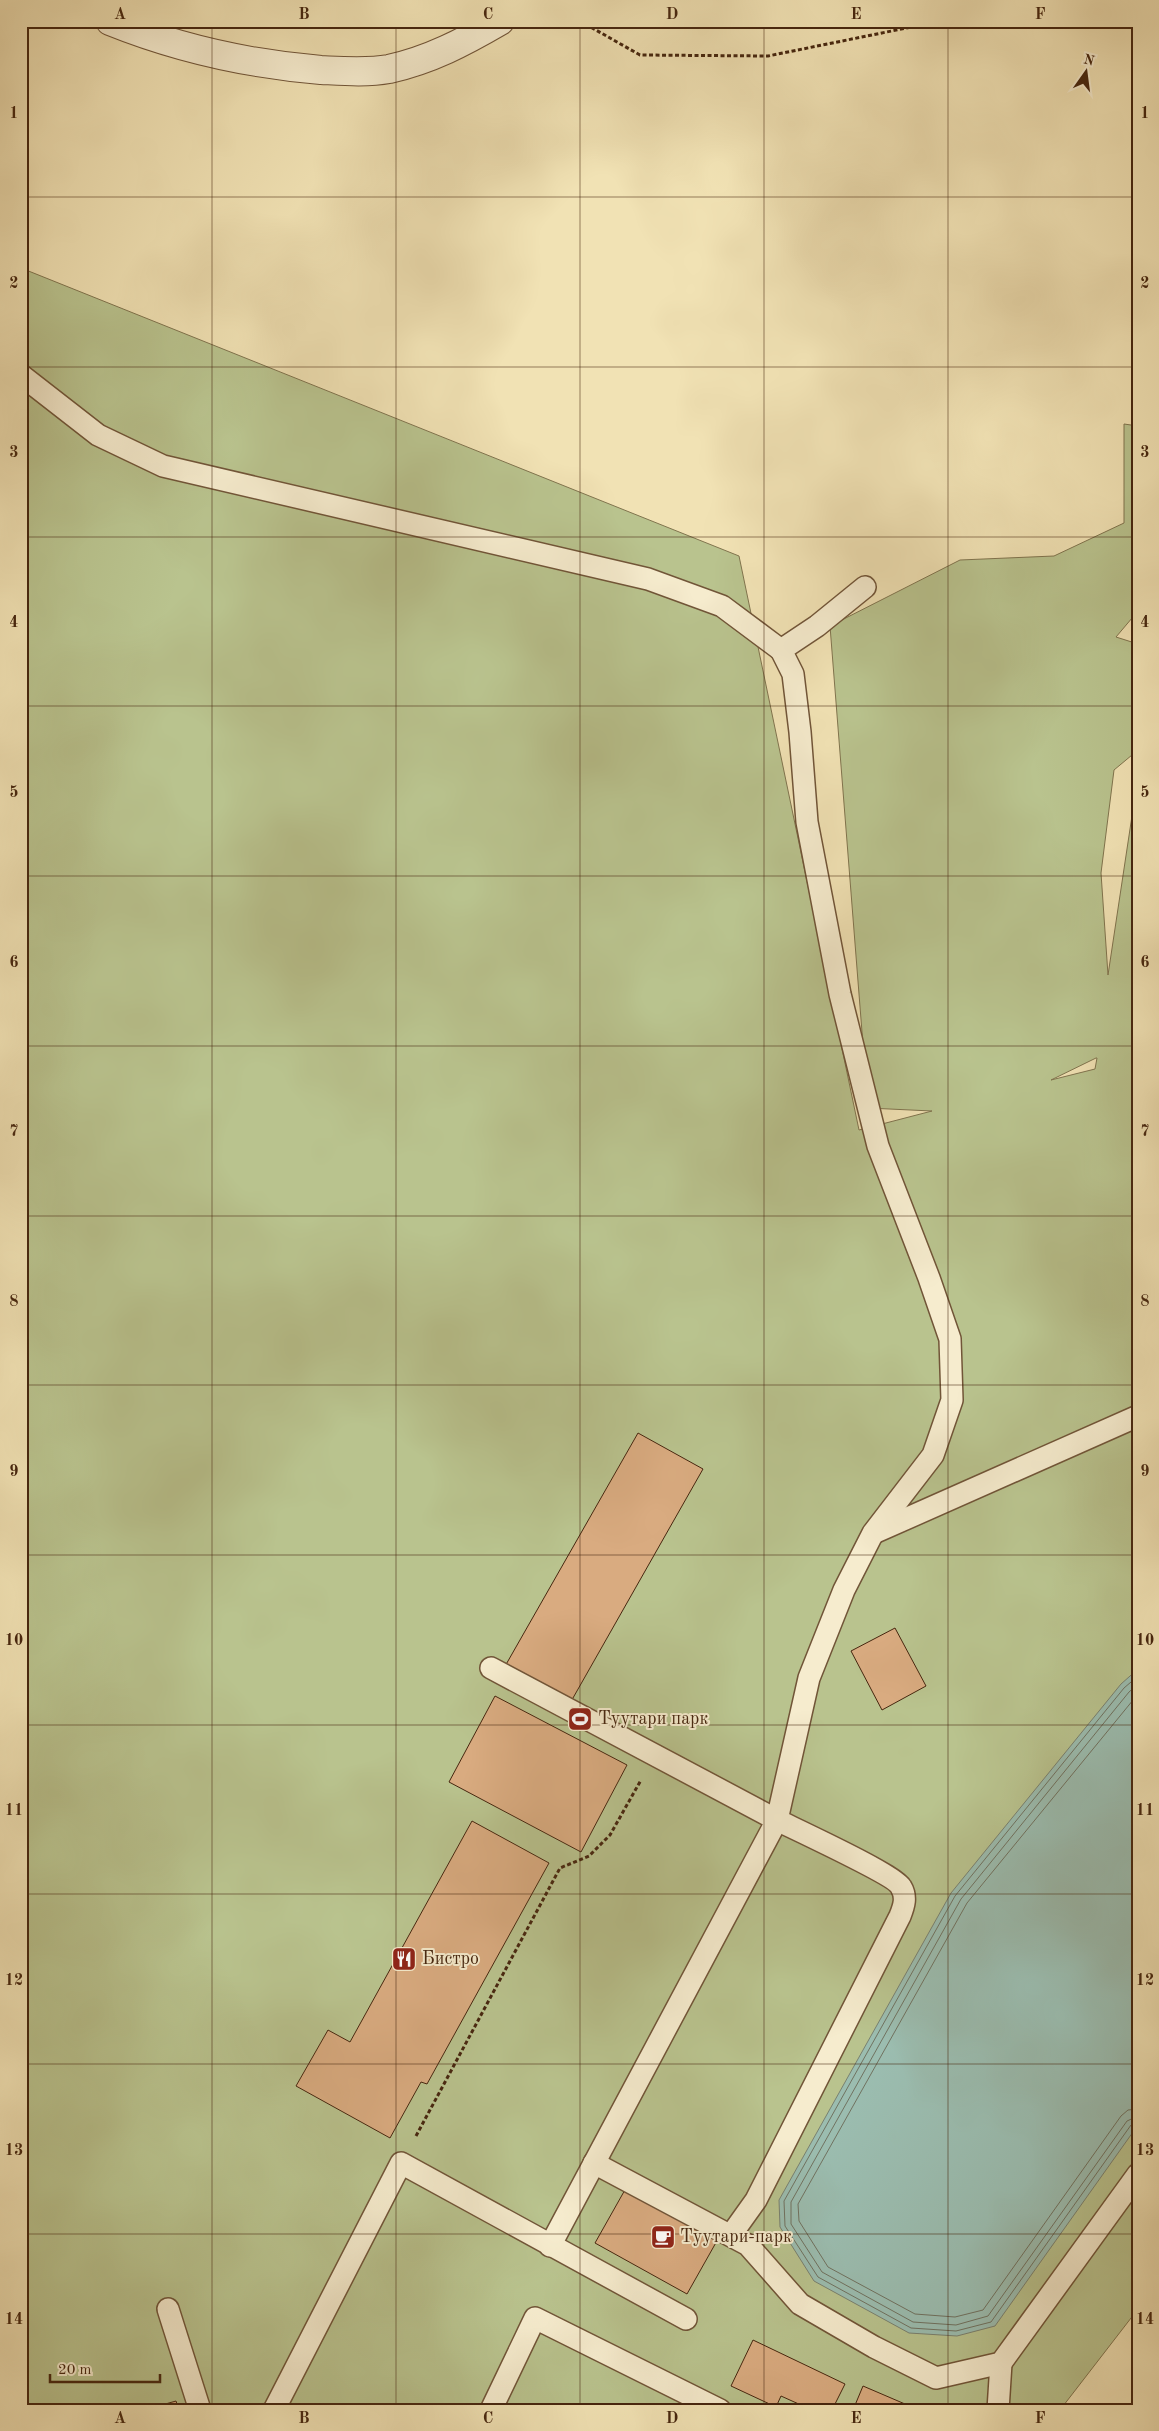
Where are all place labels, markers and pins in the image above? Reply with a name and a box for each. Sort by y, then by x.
sports icon: Туутари парк [567,1706,593,1732]
place label: Туутари парк [598,1710,708,1728]
restaurant icon: Бистро [391,1946,417,1972]
place label: Бистро [422,1950,479,1968]
cafe icon: Туутари-парк [650,2224,676,2250]
place label: Туутари-парк [680,2228,792,2246]

